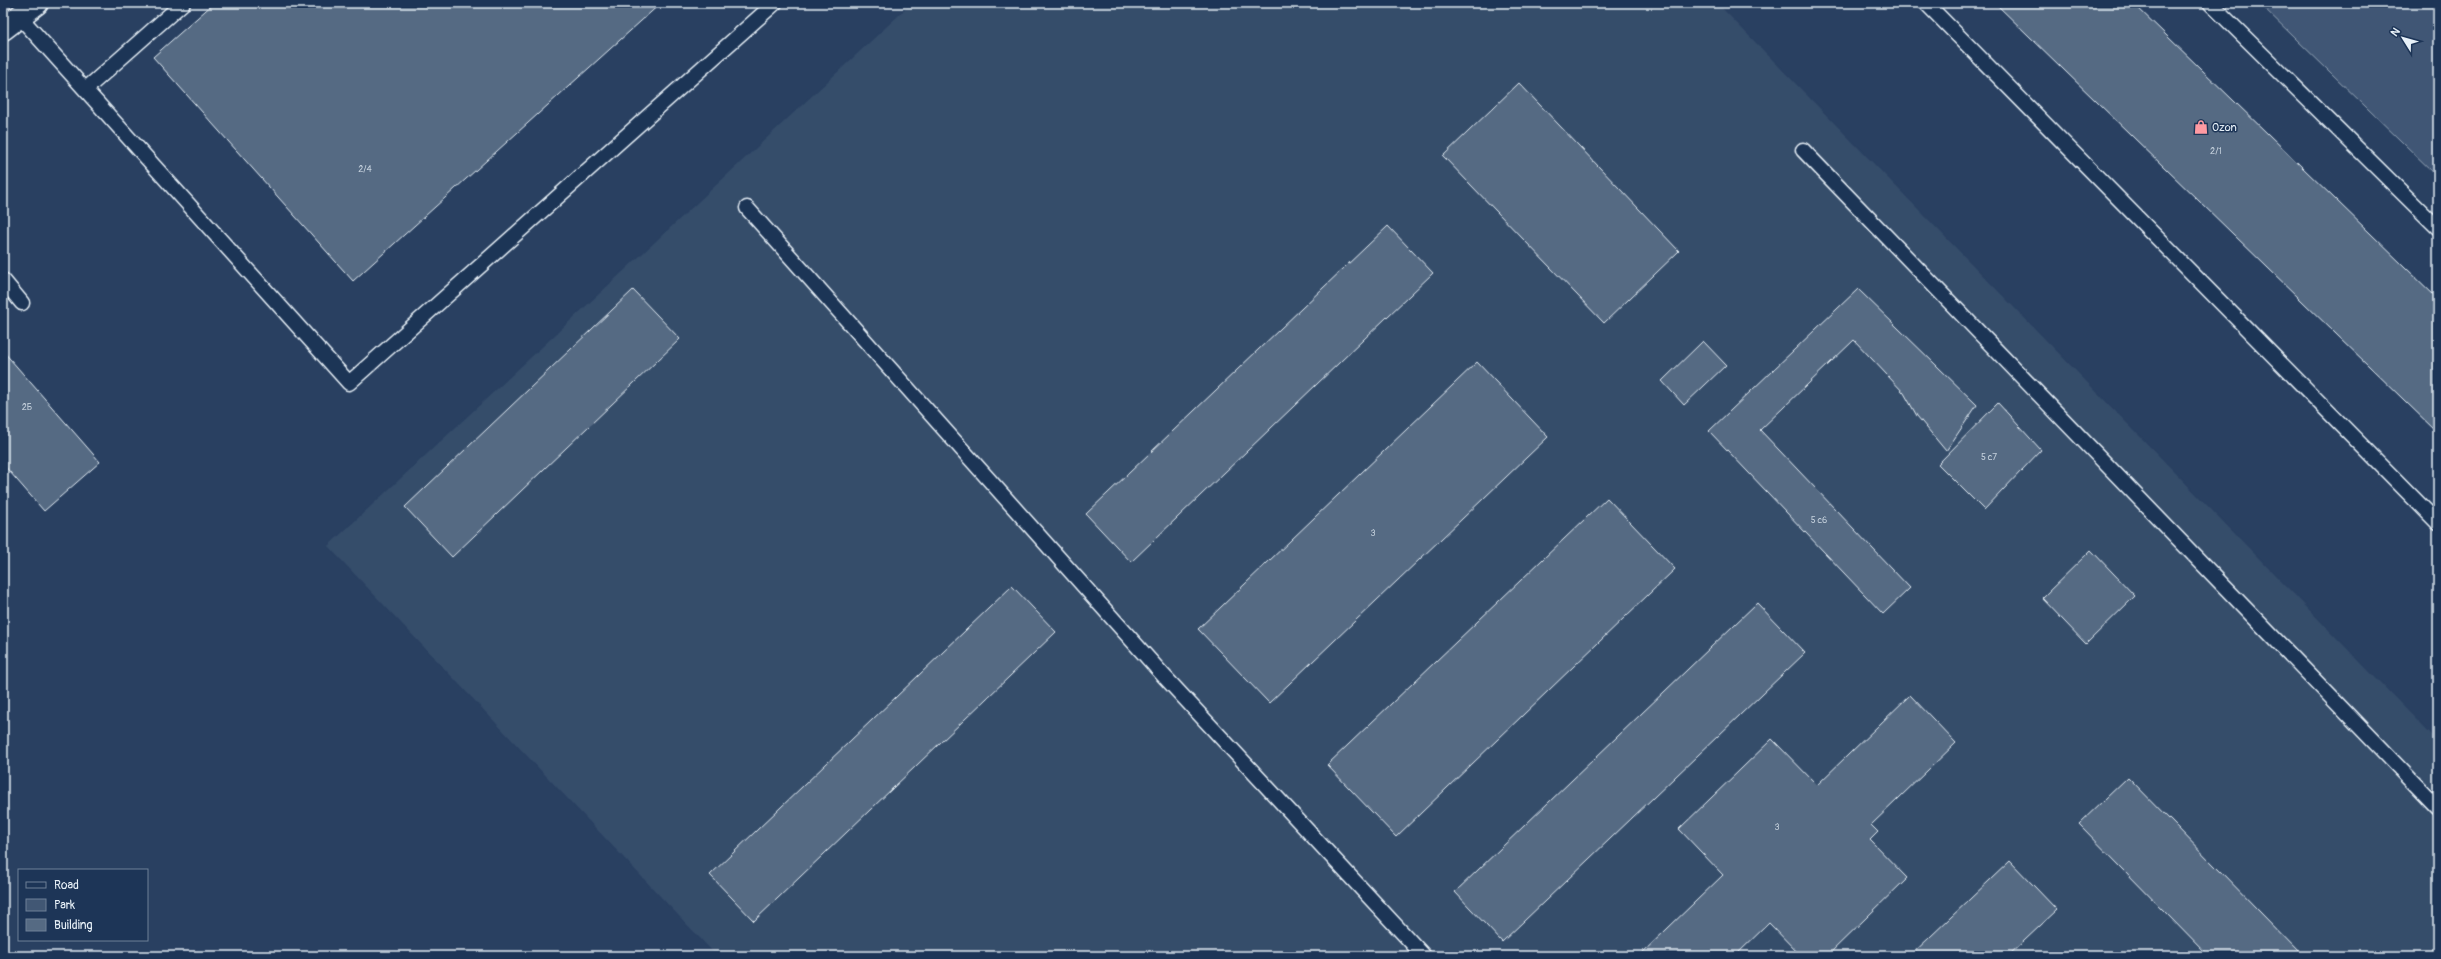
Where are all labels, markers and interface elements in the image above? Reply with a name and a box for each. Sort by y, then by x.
north arrow [2383,18,2423,58]
text: N [2388,25,2403,39]
shop icon: Ozon [2193,119,2209,135]
place label: Ozon [2212,121,2237,134]
house number: 2/1 [2210,146,2222,157]
house number: 2/4 [358,164,373,175]
house number: 2Б [22,402,32,413]
house number: 5 с7 [1981,452,1997,463]
house number: 5 с6 [1811,515,1827,526]
house number: 3 [1370,528,1376,539]
house number: 3 [1774,822,1780,833]
legend [18,869,148,941]
text: Road [54,878,79,893]
text: Park [54,898,75,913]
text: Building [54,918,93,933]

